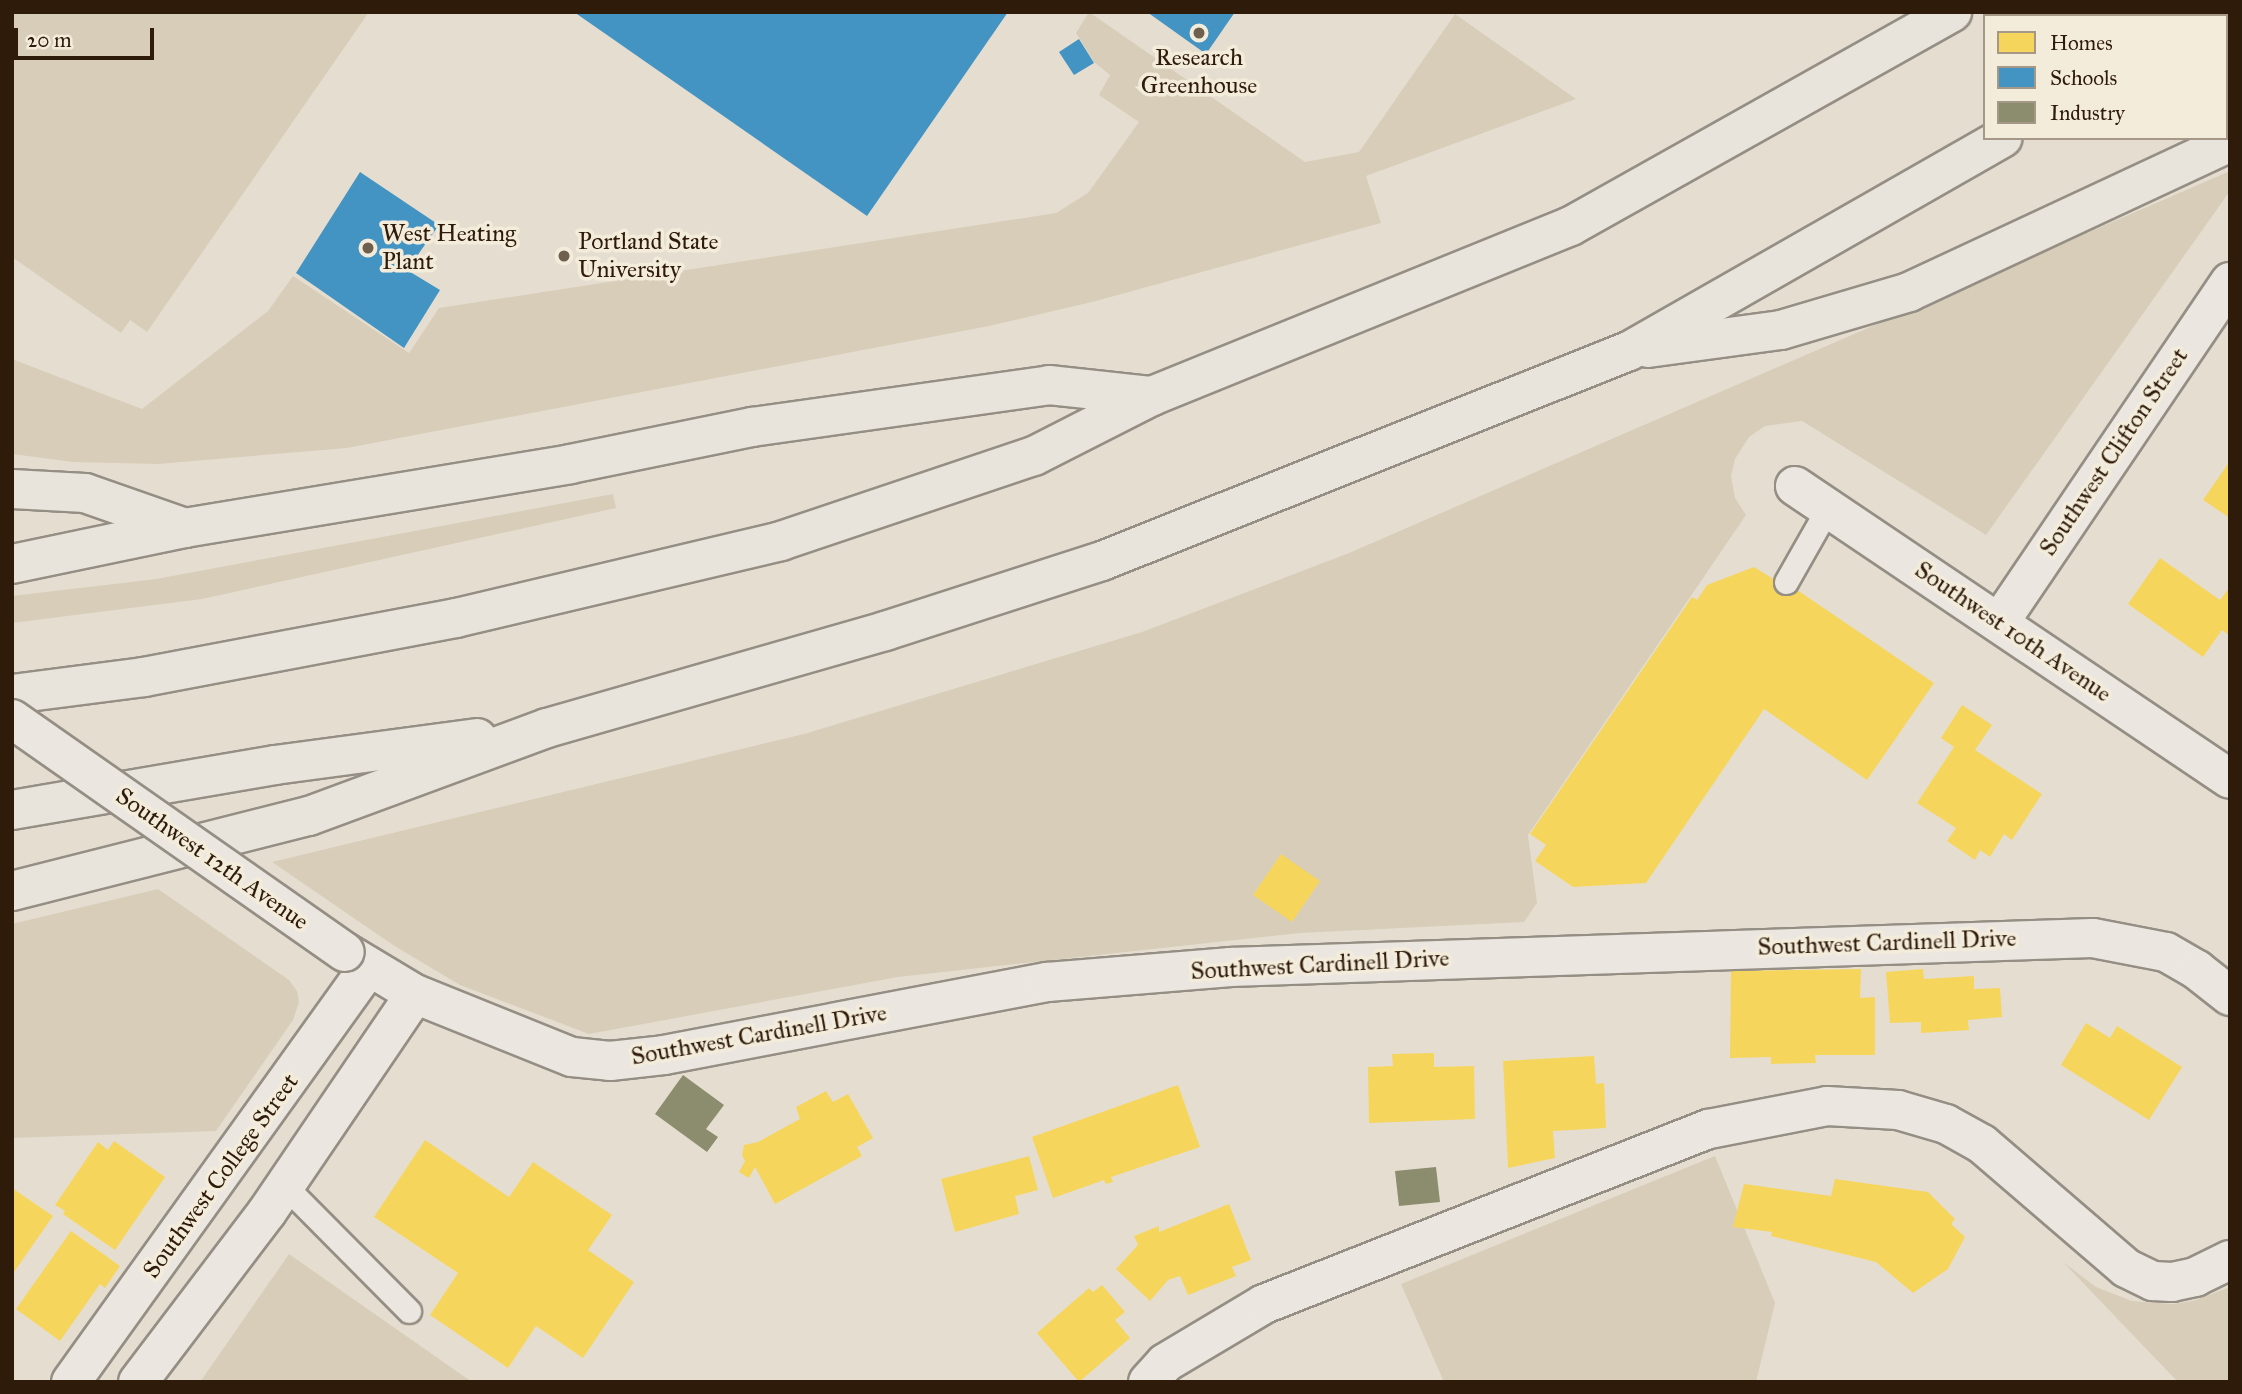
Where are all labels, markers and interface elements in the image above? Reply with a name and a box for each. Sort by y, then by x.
scale bar [18,14,158,58]
legend [1983,14,2228,140]
marker: Research Greenhouse [1191,25,1207,41]
text: 20 m [27,27,72,53]
text: Homes [2050,30,2113,56]
place label: Research Greenhouse [1141,44,1257,100]
text: Schools [2050,65,2117,91]
text: Industry [2050,100,2125,126]
place label: West Heating Plant [382,220,516,276]
place label: Portland State University [578,228,719,284]
marker: West Heating Plant [360,240,376,256]
marker: Portland State University [556,248,572,264]
street label: Southwest Clifton Street [2034,343,2194,561]
street label: Southwest 10th Avenue [1909,556,2117,708]
street label: Southwest 12th Avenue [110,782,314,936]
street label: Southwest Cardinell Drive [1757,924,2017,962]
street label: Southwest Cardinell Drive [1190,944,1450,986]
street label: Southwest Cardinell Drive [629,998,889,1072]
street label: Southwest College Street [137,1068,305,1284]

